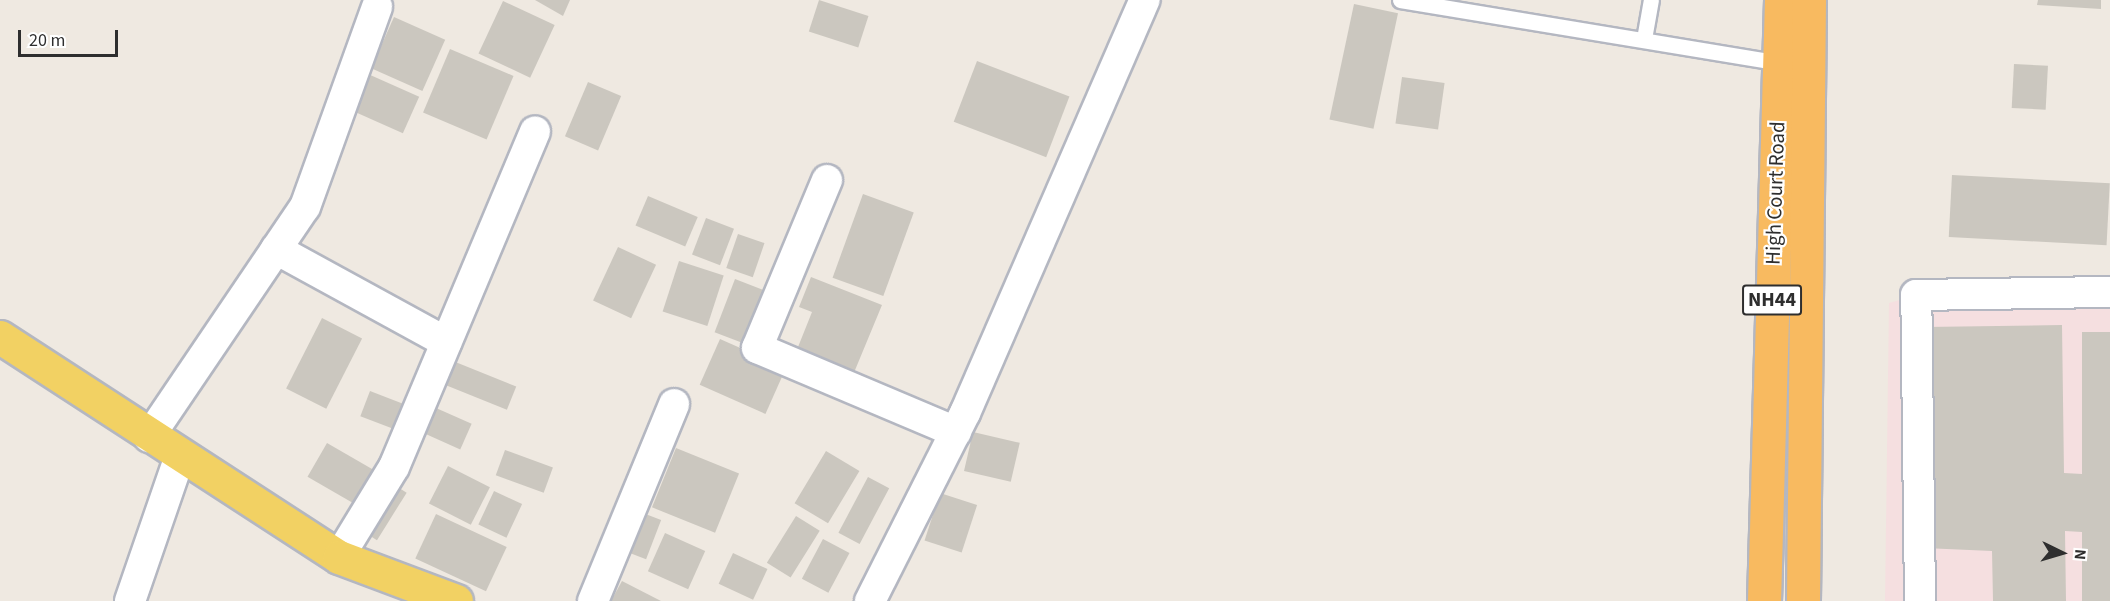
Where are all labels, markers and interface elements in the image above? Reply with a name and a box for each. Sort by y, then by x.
scale bar [21,18,122,56]
text: 20 m [29,28,65,53]
street label: High Court Road [1760,121,1790,265]
road number: NH44 [1742,283,1802,317]
north arrow [2032,523,2092,583]
text: N [2069,548,2091,561]

